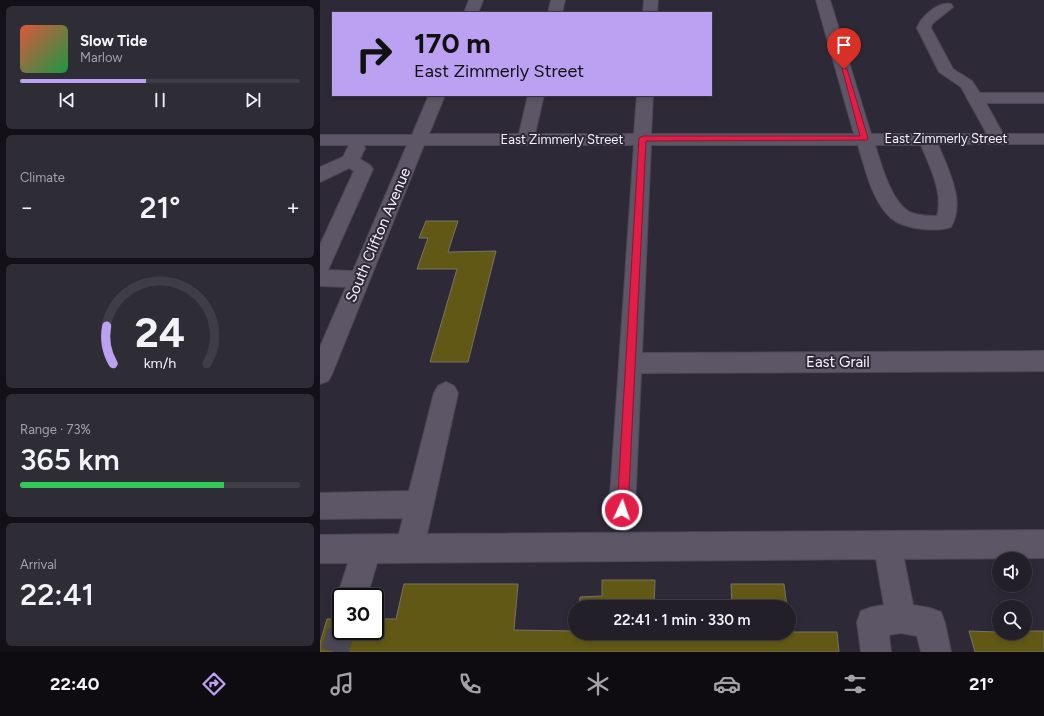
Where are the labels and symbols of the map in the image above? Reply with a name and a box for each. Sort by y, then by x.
pin [827,28,861,69]
street label: East Zimmerly Street [885,131,1007,146]
street label: East Zimmerly Street [501,132,623,147]
street label: South Clifton Avenue [342,165,414,305]
street label: East Grail [806,353,870,371]
position arrow [601,489,643,531]
speed limit sign: 30 [332,588,384,640]

